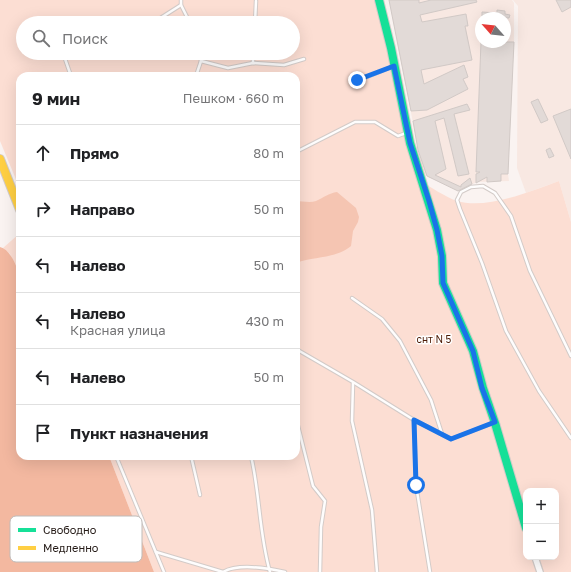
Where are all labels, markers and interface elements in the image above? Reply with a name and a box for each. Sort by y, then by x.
north arrow [475,12,511,48]
search box [16,16,300,60]
icon: search [30,27,52,49]
text: Поиск [62,29,108,47]
route end [348,71,366,89]
text: 9 мин [32,88,80,109]
text: Пешком · 660 m [183,90,284,106]
icon: ahead [32,142,54,164]
text: Прямо [70,144,119,162]
text: 80 m [253,145,284,161]
icon: right [32,198,54,220]
text: Направо [70,200,135,218]
text: 50 m [254,201,284,217]
icon: left [32,254,54,276]
text: Налево [70,256,126,274]
text: 50 m [254,257,284,273]
text: Налево [70,304,126,322]
icon: left [32,310,54,332]
text: 430 m [246,313,284,329]
text: Красная улица [70,322,166,338]
park label: снт N 5 [417,333,452,345]
icon: left [32,366,54,388]
text: Налево [70,368,126,386]
text: 50 m [254,369,284,385]
icon: arrive [32,422,54,444]
text: Пункт назначения [70,424,208,442]
route start [407,476,425,494]
map controls [523,488,559,560]
button: + [523,488,559,524]
legend [10,516,142,562]
text: Свободно [43,523,97,536]
button: − [523,524,559,560]
text: Медленно [43,541,99,554]

